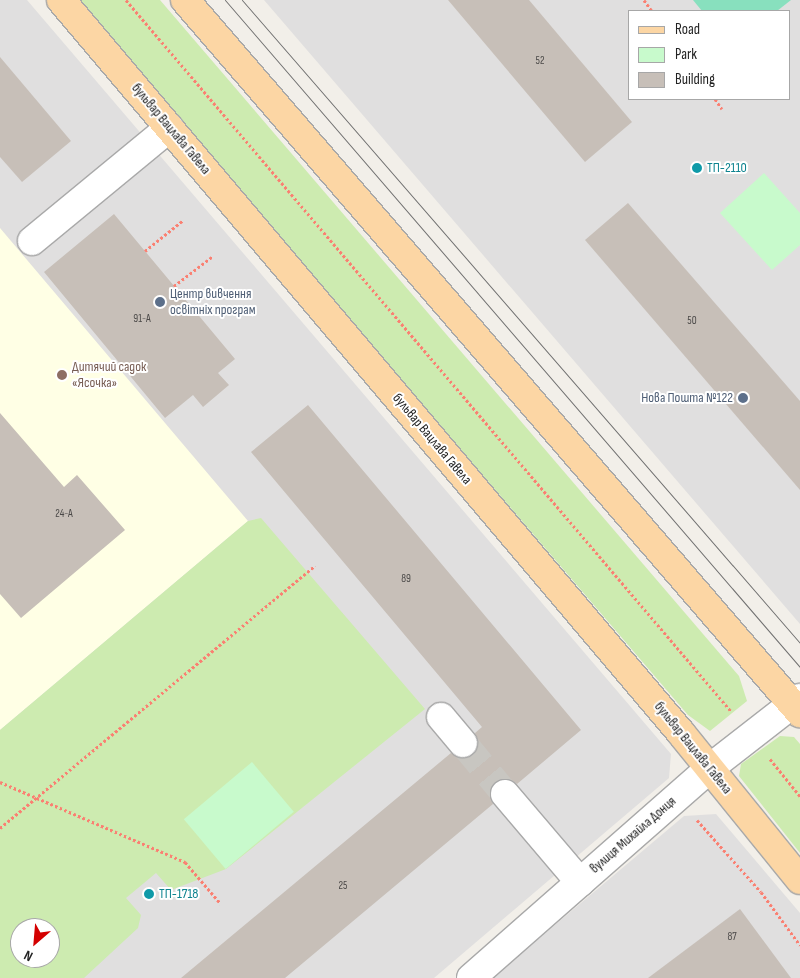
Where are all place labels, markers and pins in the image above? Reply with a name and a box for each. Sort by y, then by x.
place label: ТП-2110 [707,160,747,176]
marker: ТП-2110 [691,162,703,174]
place label: Центр вивчення освітніх програм [170,286,256,318]
marker: Центр вивчення освітніх програм [154,296,166,308]
place label: Дитячий садок «Ясочка» [72,359,146,392]
marker: Дитячий садок «Ясочка» [56,369,68,381]
place label: Нова Пошта №122 [641,390,733,406]
marker: Нова Пошта №122 [737,392,749,404]
place label: ТП-1718 [159,886,198,902]
marker: ТП-1718 [143,888,155,900]

